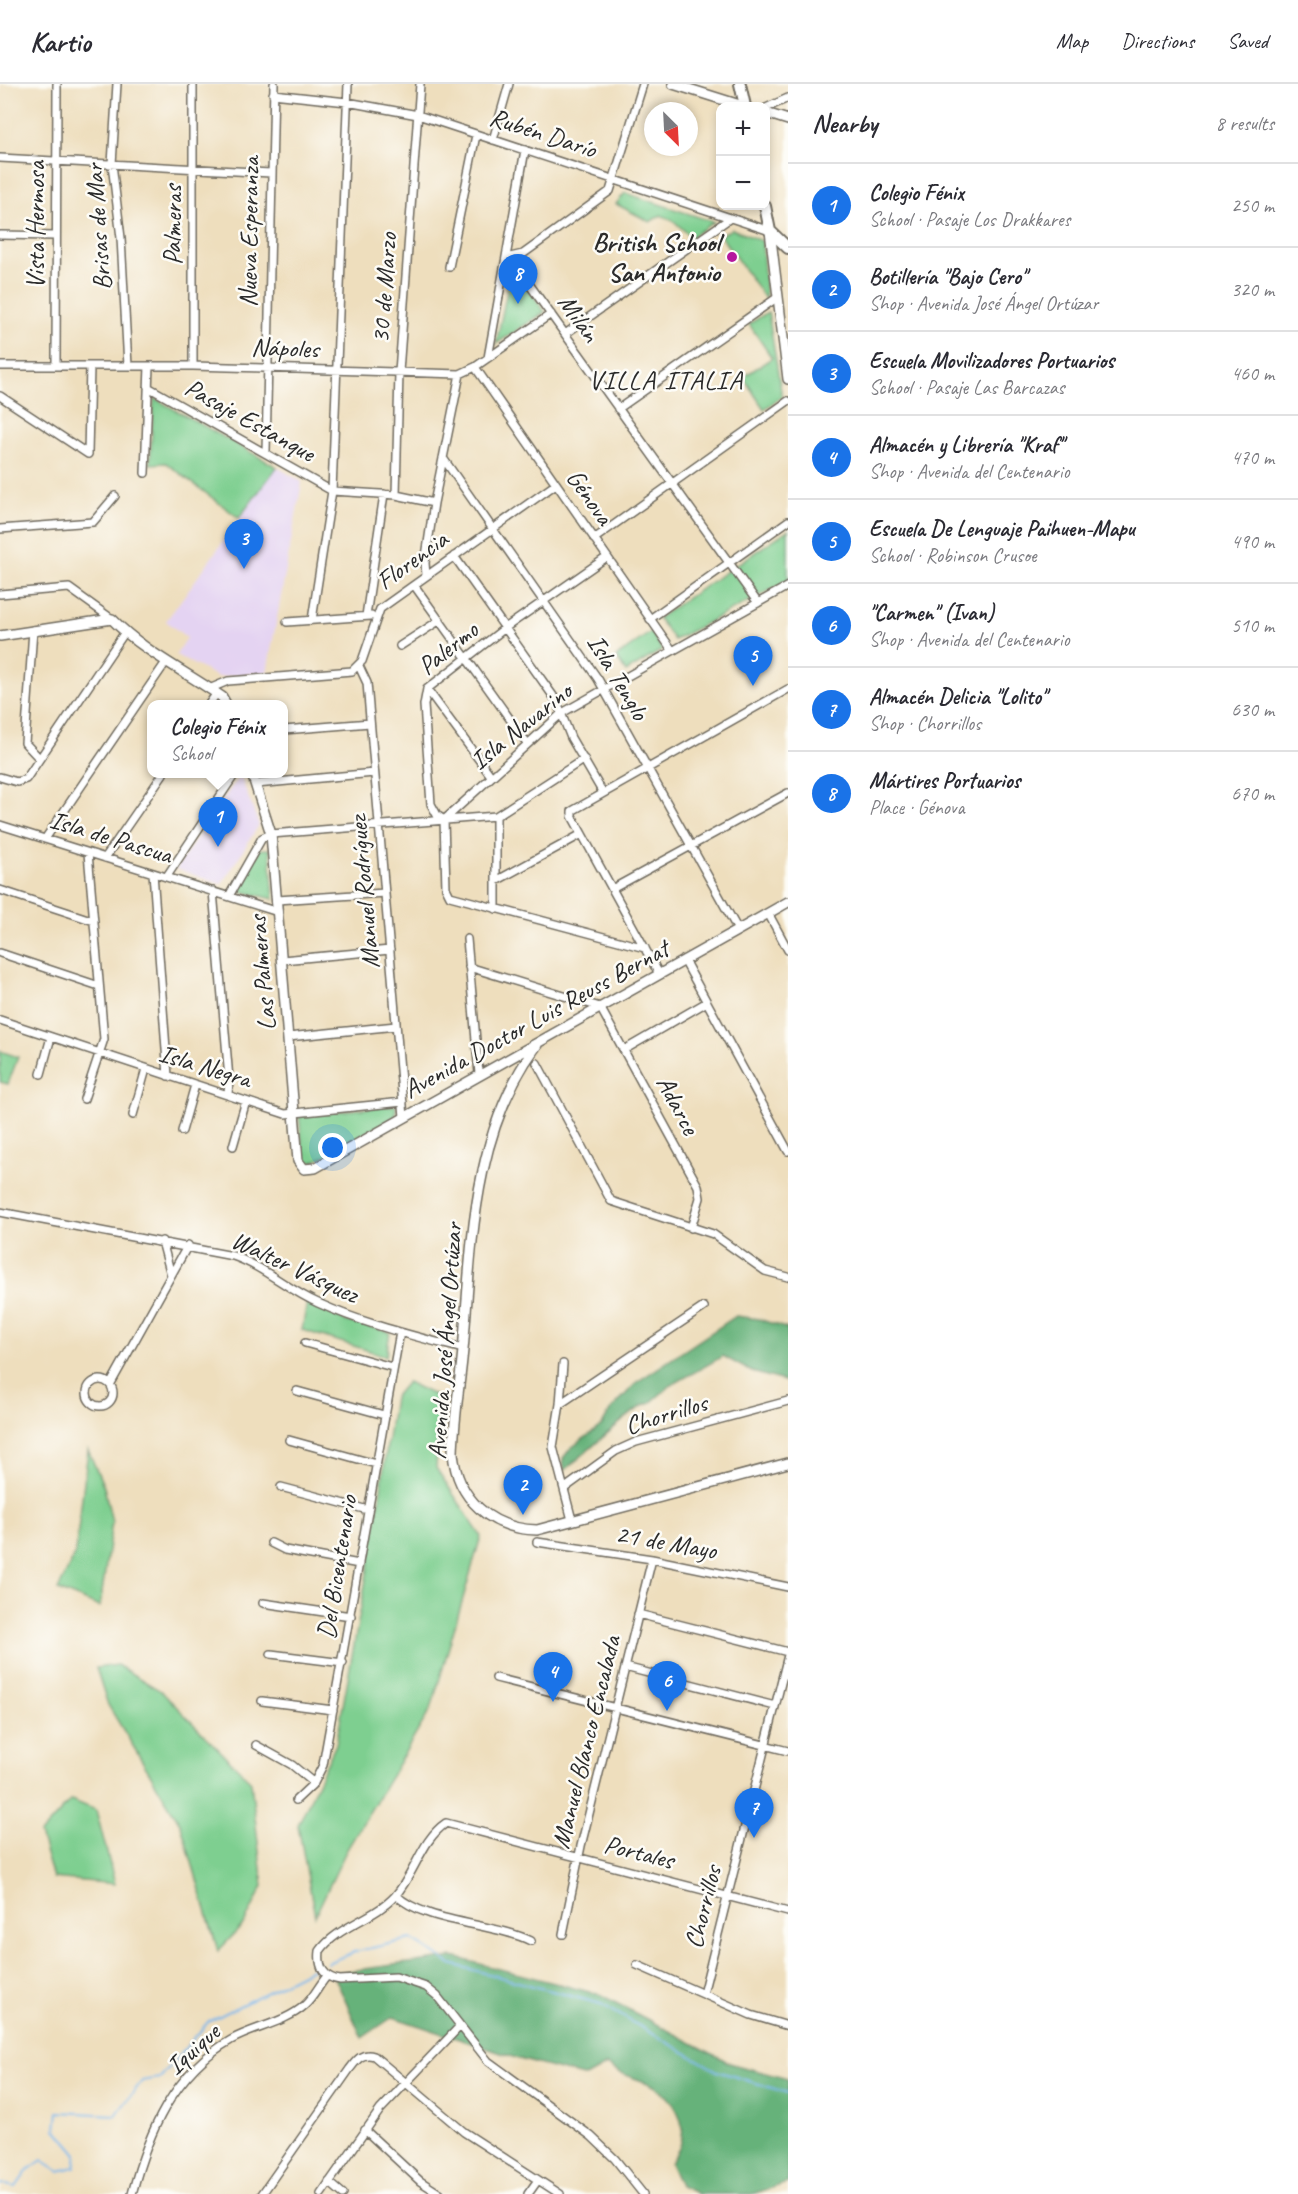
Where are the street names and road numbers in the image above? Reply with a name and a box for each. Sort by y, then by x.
street label: Rubén Darío [486,100,602,166]
street label: Nueva Esperanza [231,154,267,307]
street label: Vista Hermosa [19,160,52,289]
street label: Brisas de Mar [77,161,119,291]
street label: Palmeras [156,183,189,265]
street label: 30 de Marzo [364,230,404,344]
street label: Milán [551,288,608,350]
street label: Nápoles [251,330,322,366]
street label: Pasaje Estanque [179,371,322,470]
street label: Génova [559,463,622,533]
street label: Florencia [370,522,456,597]
street label: Palermo [411,613,486,682]
street label: Isla Tenglo [580,628,657,727]
street label: Isla Navarino [463,673,581,777]
street label: Isla de Pascua [46,803,177,872]
street label: Manuel Rodríguez [341,811,387,970]
street label: Las Palmeras [240,912,283,1032]
street label: Avenida Doctor Luis Reuss Bernat [397,931,677,1106]
street label: Isla Negra [155,1036,257,1096]
street label: Adarce [649,1070,708,1142]
street label: Avenida José Ángel Ortúzar [420,1220,470,1460]
street label: Walter Vásquez [226,1223,365,1312]
street label: Chorrillos [621,1385,713,1442]
street label: Del Bicentenario [309,1491,365,1641]
street label: 21 de Mayo [613,1517,721,1567]
street label: Manuel Blanco Encalada [544,1631,629,1852]
street label: Portales [601,1827,679,1877]
street label: Chorrillos [677,1860,730,1952]
street label: Iquique [159,2014,229,2082]

